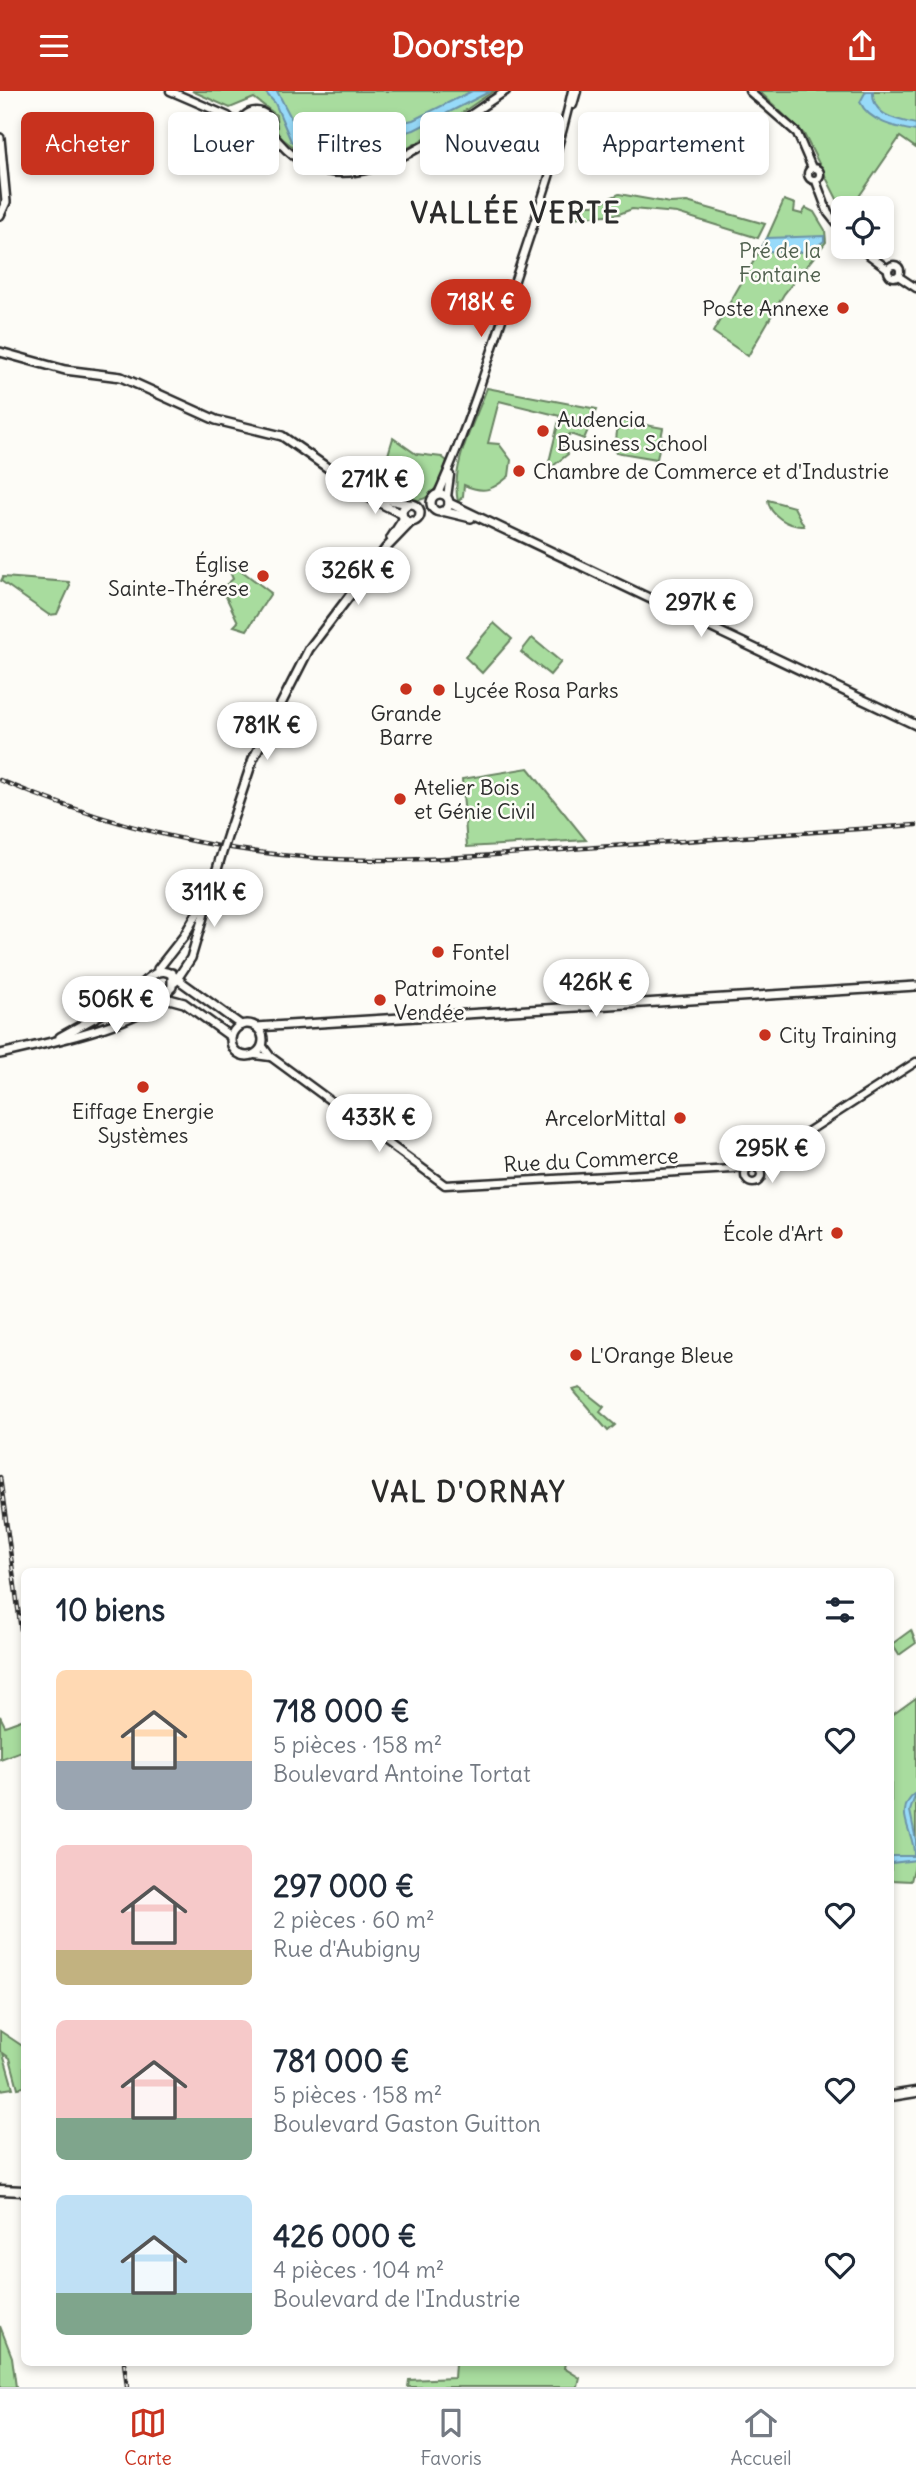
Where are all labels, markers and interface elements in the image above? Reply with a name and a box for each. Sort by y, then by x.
text: Doorstep [392,25,524,66]
icon: menu [35,27,73,65]
icon: share [843,27,881,65]
chip: Acheter [21,112,154,175]
chip: Louer [168,112,279,175]
chip: Filtres [293,112,406,175]
chip: Nouveau [420,112,564,175]
chip: Appartement [578,112,769,175]
district label: VALLÉE VERTE [411,194,621,231]
map controls [831,196,894,259]
button: locate [831,196,894,259]
park label: Pré de la Fontaine [739,237,821,288]
pin: 718K € [424,279,538,339]
text: 718K € [447,287,515,316]
place label: Poste Annexe [702,295,829,322]
marker: Poste Annexe [835,300,851,316]
place label: Audencia Business School [557,406,708,457]
marker: Audencia Business School [535,423,551,439]
pin: 271K € [318,457,432,516]
place label: Chambre de Commerce et d'Industrie [533,458,889,485]
marker: Chambre de Commerce et d'Industrie [511,463,527,479]
text: 271K € [341,464,409,493]
pin: 326K € [301,547,415,607]
place label: Église Sainte-Thérese [108,551,249,602]
text: 326K € [321,555,395,584]
marker: Église Sainte-Thérese [255,568,271,584]
pin: 297K € [644,580,758,639]
text: 297K € [665,587,737,616]
place label: Lycée Rosa Parks [453,677,619,704]
marker: Grande Barre [398,681,414,697]
marker: Lycée Rosa Parks [431,682,447,698]
place label: Grande Barre [370,700,442,751]
pin: 781K € [210,703,324,762]
text: 781K € [233,710,301,739]
place label: Atelier Bois et Génie Civil [414,774,535,825]
marker: Atelier Bois et Génie Civil [392,791,408,807]
pin: 311K € [157,869,271,929]
text: 311K € [181,877,247,906]
place label: Fontel [452,939,510,966]
marker: Fontel [430,944,446,960]
pin: 426K € [539,960,653,1019]
text: 426K € [559,967,633,996]
place label: Patrimoine Vendée [394,975,497,1026]
pin: 506K € [59,977,173,1036]
text: 506K € [78,984,154,1013]
marker: Patrimoine Vendée [372,992,388,1008]
place label: City Training [779,1022,897,1049]
marker: City Training [757,1027,773,1043]
marker: Eiffage Energie Systèmes [135,1079,151,1095]
pin: 433K € [322,1095,436,1154]
place label: Eiffage Energie Systèmes [72,1098,214,1149]
text: 433K € [342,1102,416,1131]
place label: ArcelorMittal [545,1105,666,1132]
marker: ArcelorMittal [672,1110,688,1126]
pin: 295K € [715,1125,829,1185]
text: 295K € [735,1133,809,1162]
street label: Rue du Commerce [503,1142,679,1178]
place label: École d'Art [723,1220,823,1247]
marker: École d'Art [829,1225,845,1241]
place label: L'Orange Bleue [590,1342,734,1369]
marker: L'Orange Bleue [568,1347,584,1363]
district label: VAL D'ORNAY [372,1474,566,1510]
text: 10 biens [56,1591,165,1629]
icon: filters [821,1591,859,1629]
text: 718 000 € [273,1692,410,1730]
icon: home [112,1698,196,1782]
icon: heart [821,1721,859,1759]
text: 5 pièces · 158 m² [273,1730,442,1759]
text: Boulevard Antoine Tortat [273,1759,531,1788]
text: 297 000 € [273,1867,414,1905]
icon: home [112,1873,196,1957]
icon: heart [821,1896,859,1934]
text: 2 pièces · 60 m² [273,1905,435,1934]
text: Rue d'Aubigny [273,1934,421,1963]
text: 781 000 € [273,2042,410,2080]
icon: home [112,2048,196,2132]
icon: heart [821,2071,859,2109]
text: 5 pièces · 158 m² [273,2080,442,2109]
text: Boulevard Gaston Guitton [273,2109,541,2138]
text: 426 000 € [273,2217,417,2255]
icon: home [112,2223,196,2307]
icon: heart [821,2246,859,2284]
text: 4 pièces · 104 m² [273,2255,444,2284]
text: Boulevard de l'Industrie [273,2284,520,2313]
tab: Carte [124,2404,172,2470]
tab: Favoris [420,2404,482,2470]
tab: Accueil [730,2404,792,2470]

